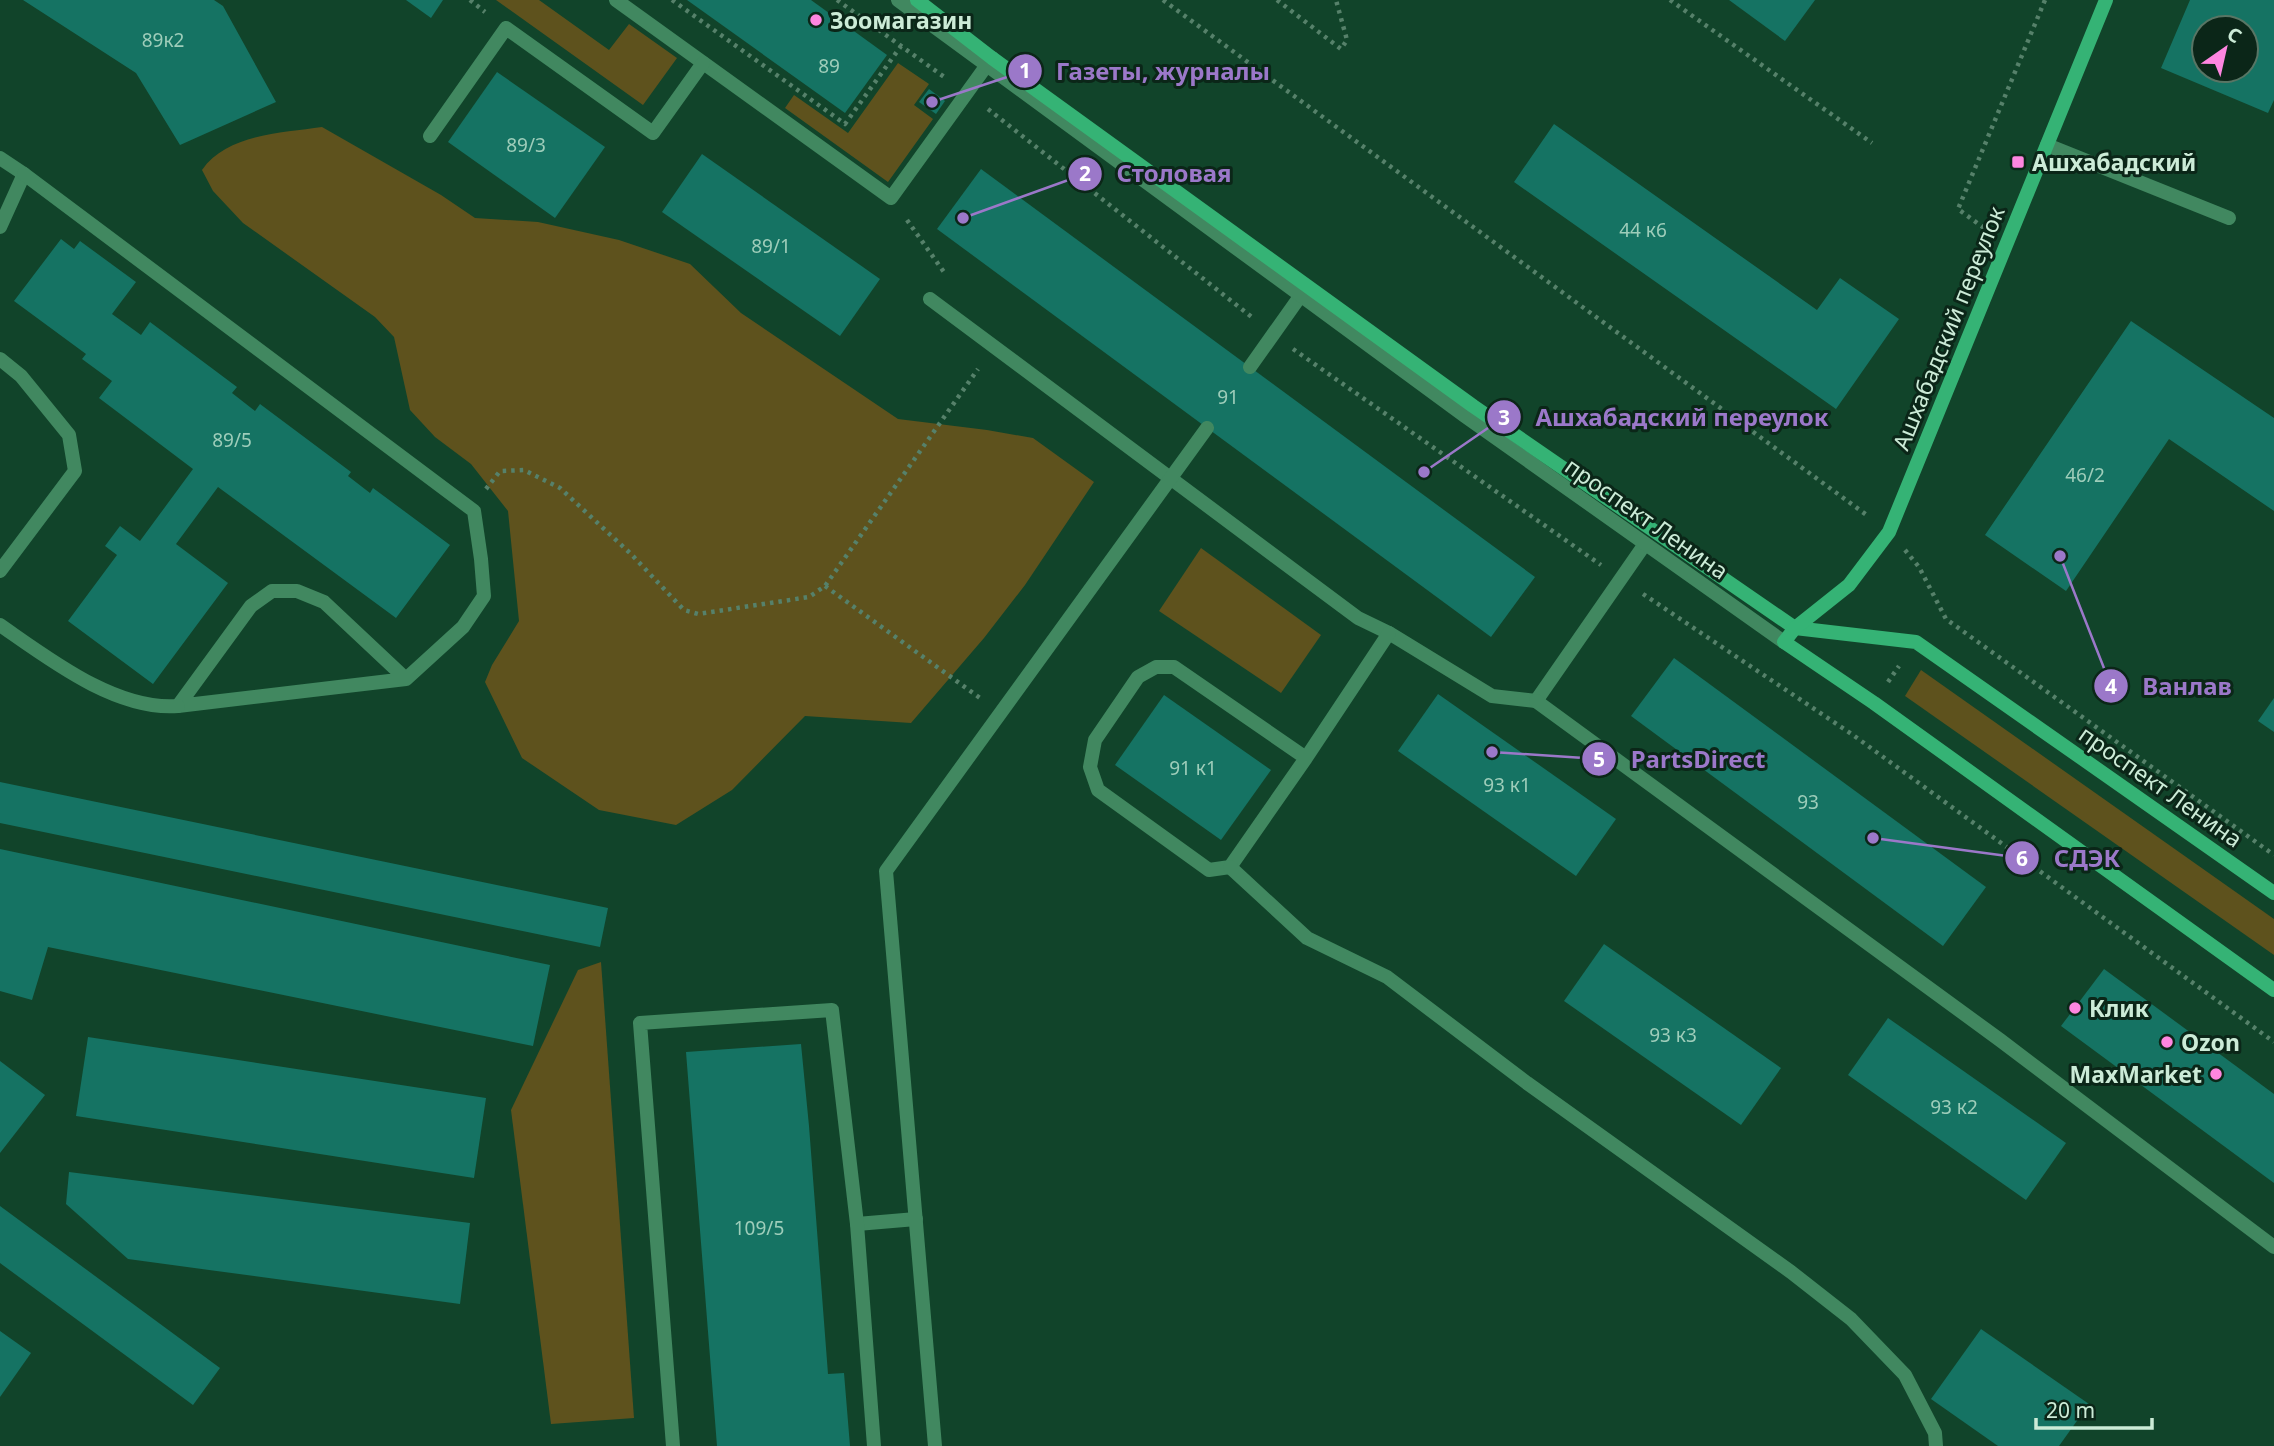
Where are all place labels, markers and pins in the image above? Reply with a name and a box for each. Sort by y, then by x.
place label: Зоомагазин [830,4,972,36]
marker: Зоомагазин [808,12,824,28]
callout: Газеты, журналы [1007,49,1284,94]
place label: Ашхабадский [2032,146,2196,178]
callout: Столовая [1067,151,1245,196]
marker: Ашхабадский [2010,154,2026,170]
callout: Ашхабадский переулок [1487,395,1843,440]
callout: Ванлав [2093,664,2246,709]
callout: PartsDirect [1582,737,1779,782]
callout: СДЭК [2005,836,2134,881]
place label: Клик [2089,992,2150,1024]
marker: Клик [2067,1000,2083,1016]
place label: Ozon [2181,1026,2240,1058]
marker: Ozon [2159,1034,2175,1050]
place label: MaxMarket [2070,1058,2202,1090]
marker: MaxMarket [2208,1066,2224,1082]

